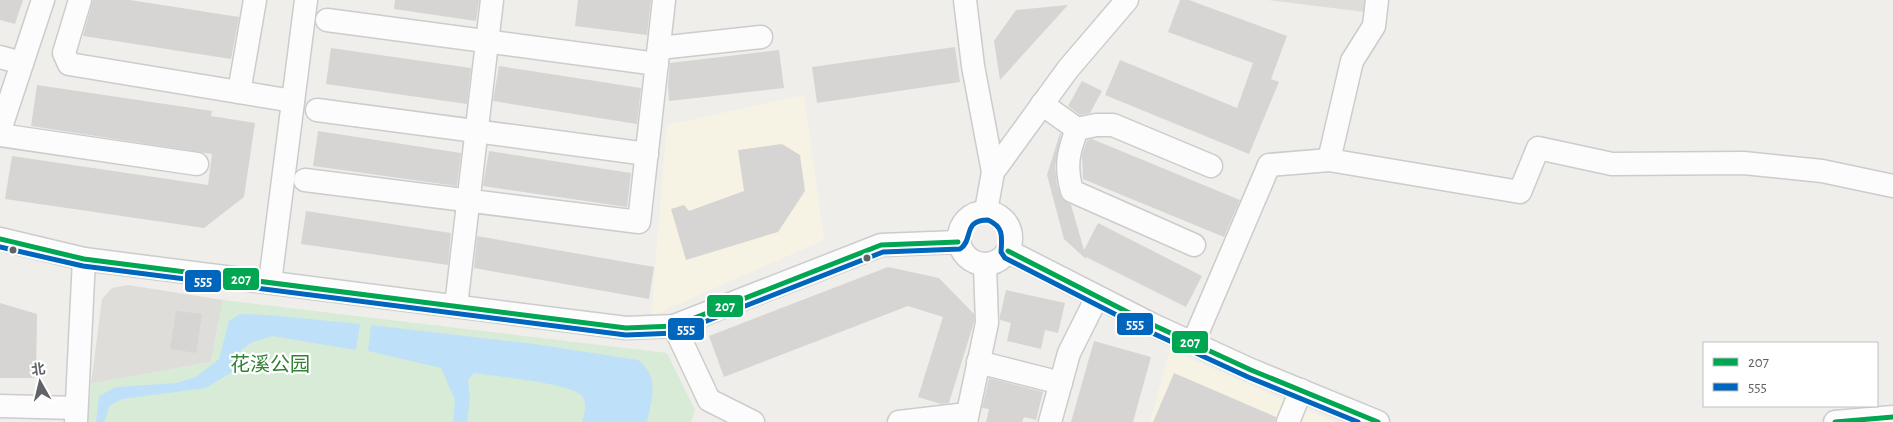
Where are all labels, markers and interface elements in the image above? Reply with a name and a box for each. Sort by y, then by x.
unlabelled marker [8,245,18,255]
unlabelled marker [862,253,872,263]
line badge: 207 [222,267,260,291]
line badge: 555 [184,269,222,293]
text: 207 [231,273,251,287]
text: 555 [194,275,212,289]
line badge: 207 [706,294,744,318]
text: 207 [715,300,735,314]
line badge: 555 [1116,312,1154,336]
line badge: 555 [667,317,705,341]
text: 555 [1126,318,1144,332]
text: 555 [677,323,695,337]
line badge: 207 [1171,330,1209,354]
text: 207 [1180,336,1200,350]
legend [1703,342,1878,407]
park label: 花溪公园 [230,354,310,375]
text: 207 [1748,355,1769,370]
north arrow [15,357,65,407]
text: 北 [30,361,46,378]
text: 555 [1748,380,1767,395]

